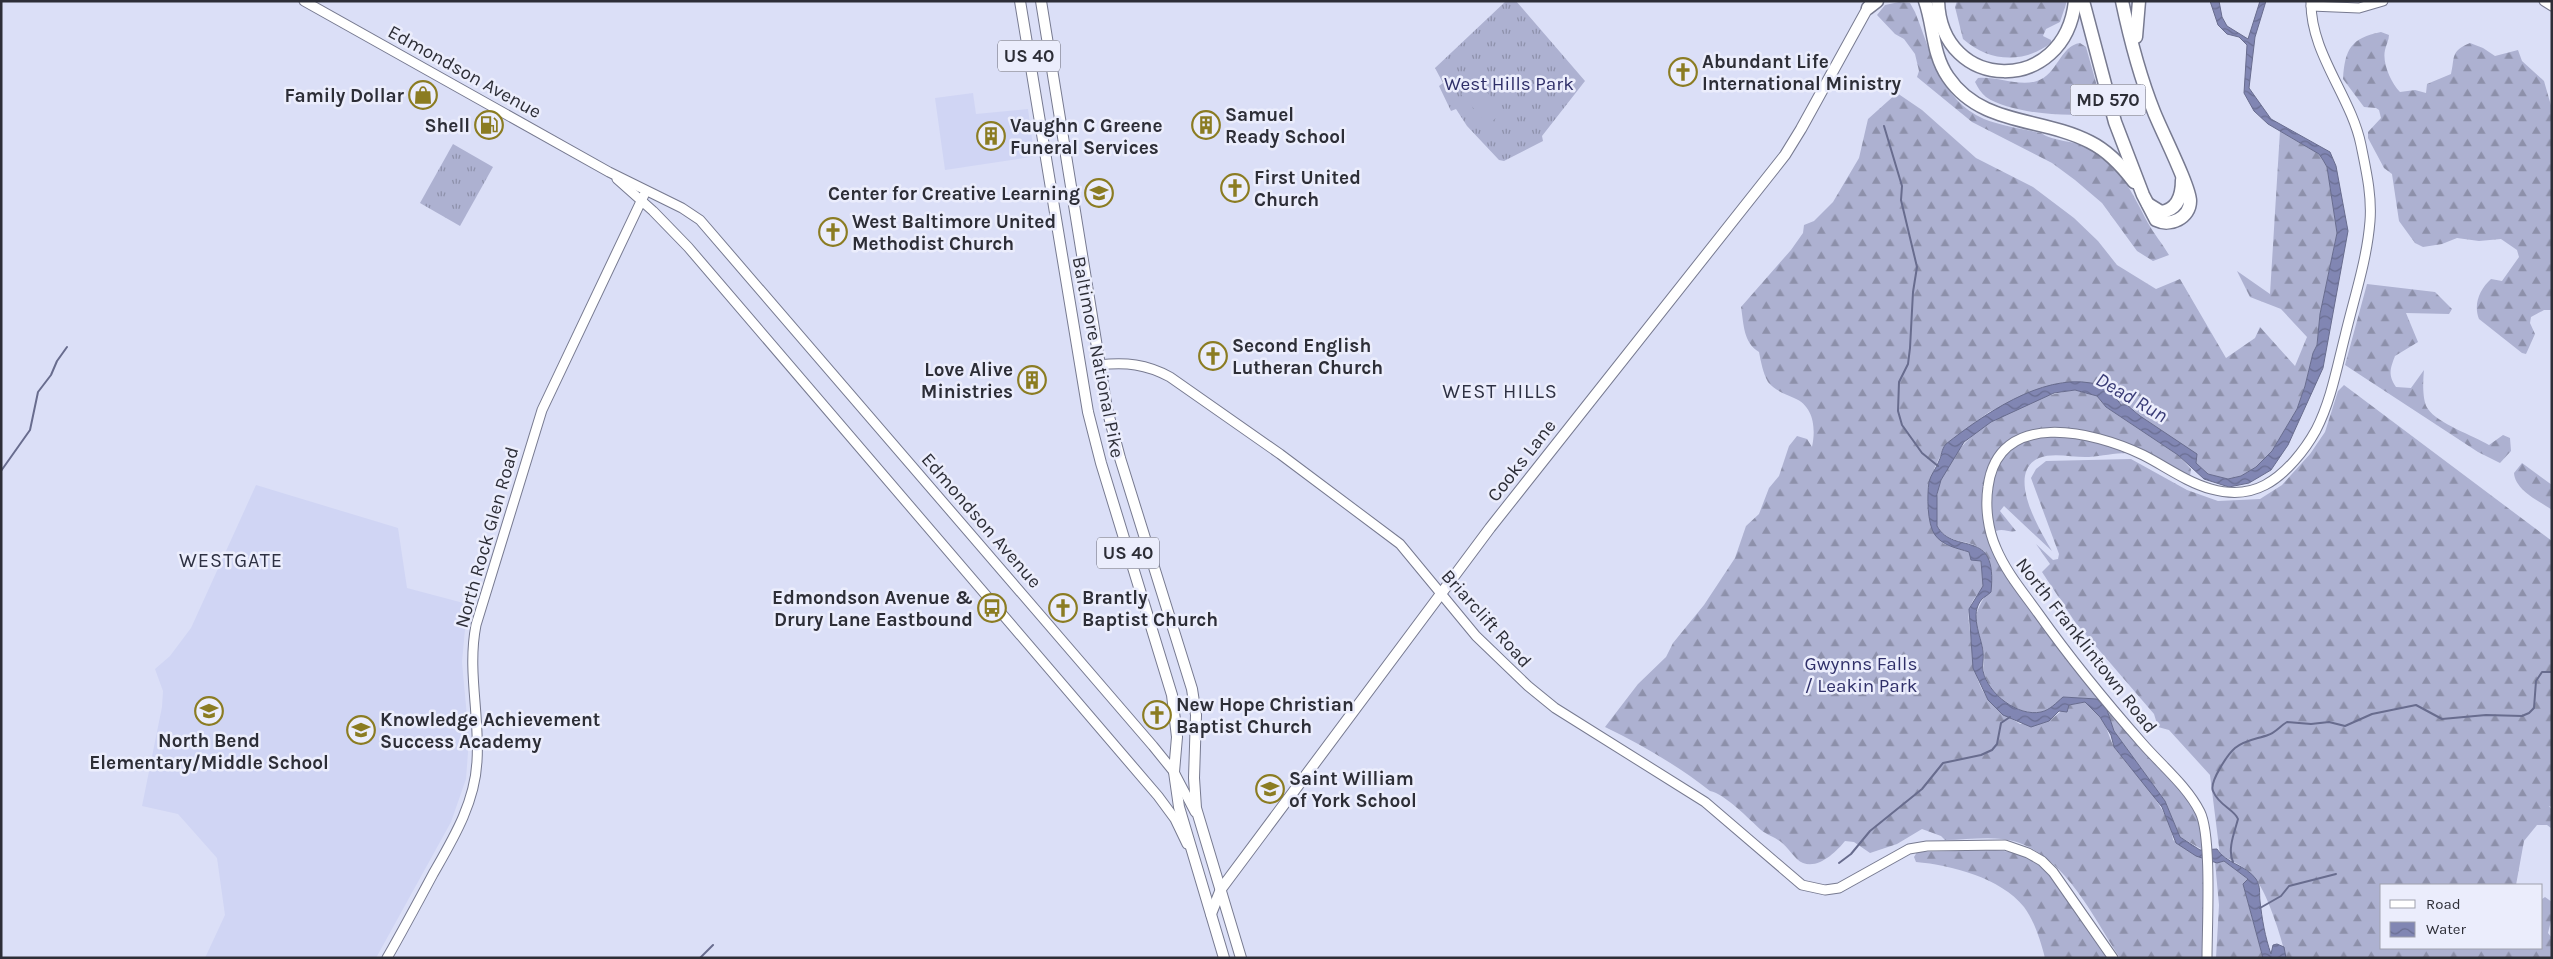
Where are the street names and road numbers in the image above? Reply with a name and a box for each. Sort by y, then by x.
street label: Edmondson Avenue [384,21,545,123]
road number: US 40 [998,40,1060,72]
road number: MD 570 [2070,84,2146,116]
street label: Baltimore National Pike [1068,255,1128,460]
street label: Cooks Lane [1483,415,1561,506]
street label: North Rock Glen Road [451,444,523,630]
street label: Edmondson Avenue [917,449,1046,593]
road number: US 40 [1097,538,1159,568]
street label: North Franklintown Road [2011,554,2161,738]
street label: Briarclift Road [1436,565,1536,672]

